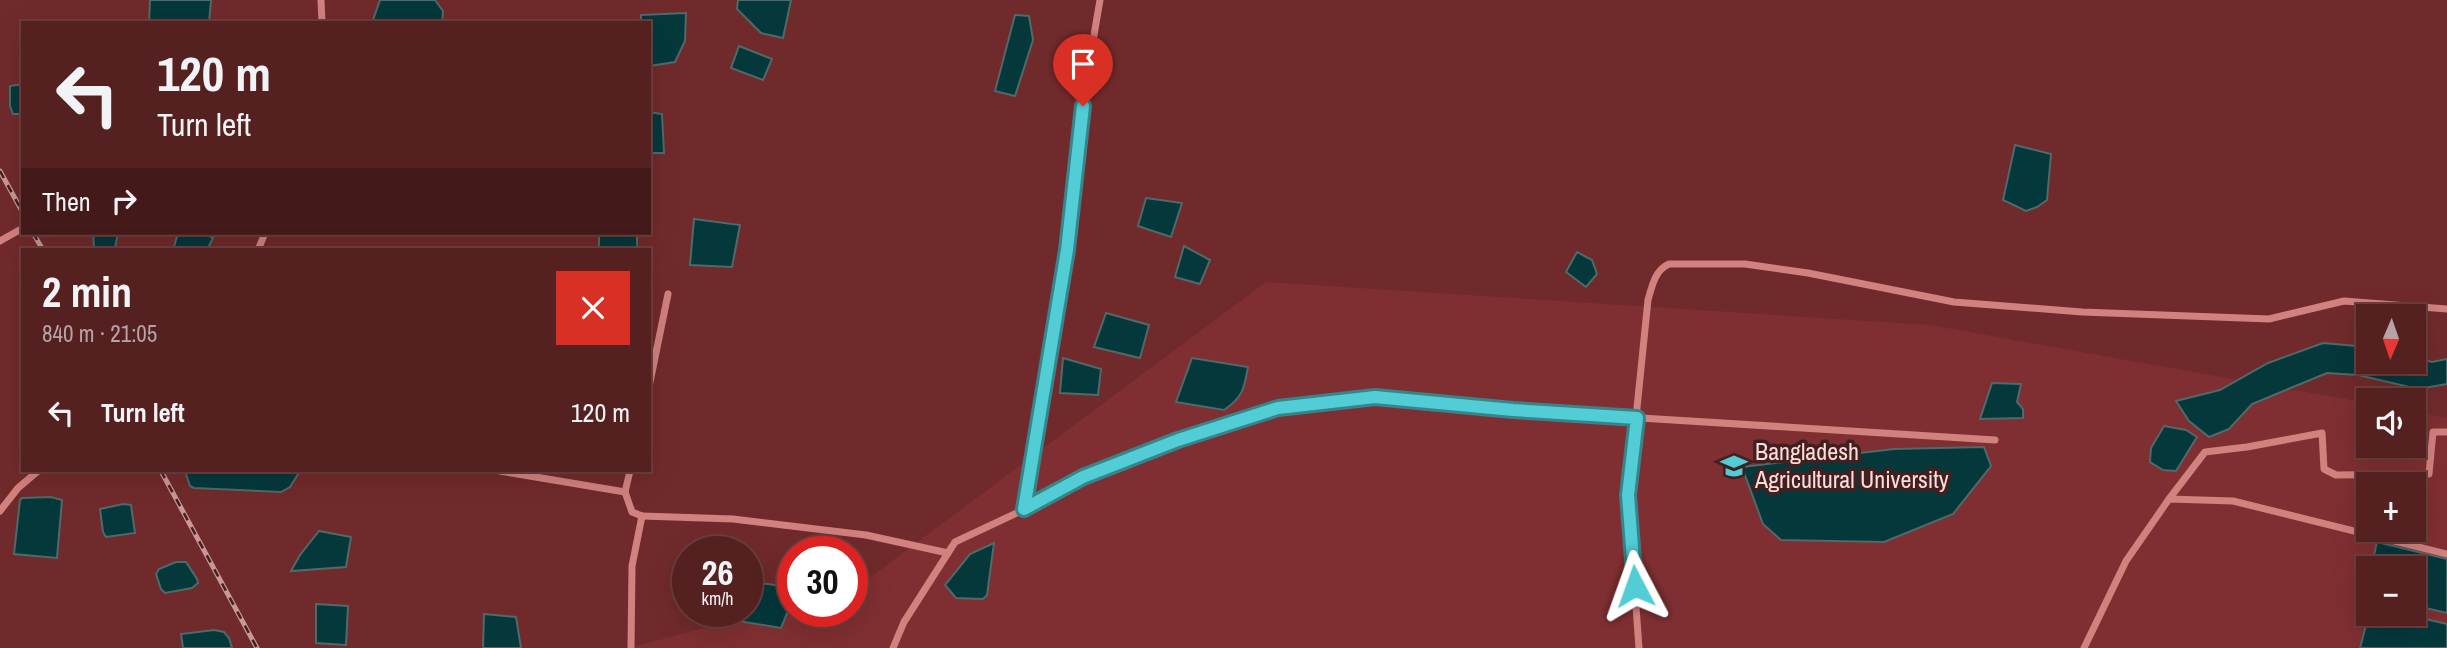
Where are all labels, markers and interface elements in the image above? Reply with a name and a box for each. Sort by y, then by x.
pin [1053,34,1113,106]
text: 120 m [157,40,271,106]
icon: arrive [1064,45,1102,83]
icon: left [42,49,133,140]
text: Turn left [157,103,251,146]
icon: right [105,182,143,220]
text: Then [42,184,91,219]
text: 2 min [42,264,132,320]
button: close [556,271,630,345]
north arrow [2356,304,2426,374]
map controls [2356,304,2426,626]
text: 840 m · 21:05 [42,318,157,349]
button: sound [2356,388,2426,458]
icon: left [42,394,80,432]
text: Turn left [101,395,185,430]
text: 120 m [571,395,630,430]
place label: Bangladesh Agricultural University [1754,435,1949,495]
school or university icon: Bangladesh Agricultural University [1719,451,1749,481]
button: + [2356,472,2426,542]
speed limit sign: 30 [777,536,868,627]
text: 26 [702,549,733,596]
position arrow [1598,549,1672,623]
button: − [2356,556,2426,626]
text: km/h [702,586,734,611]

